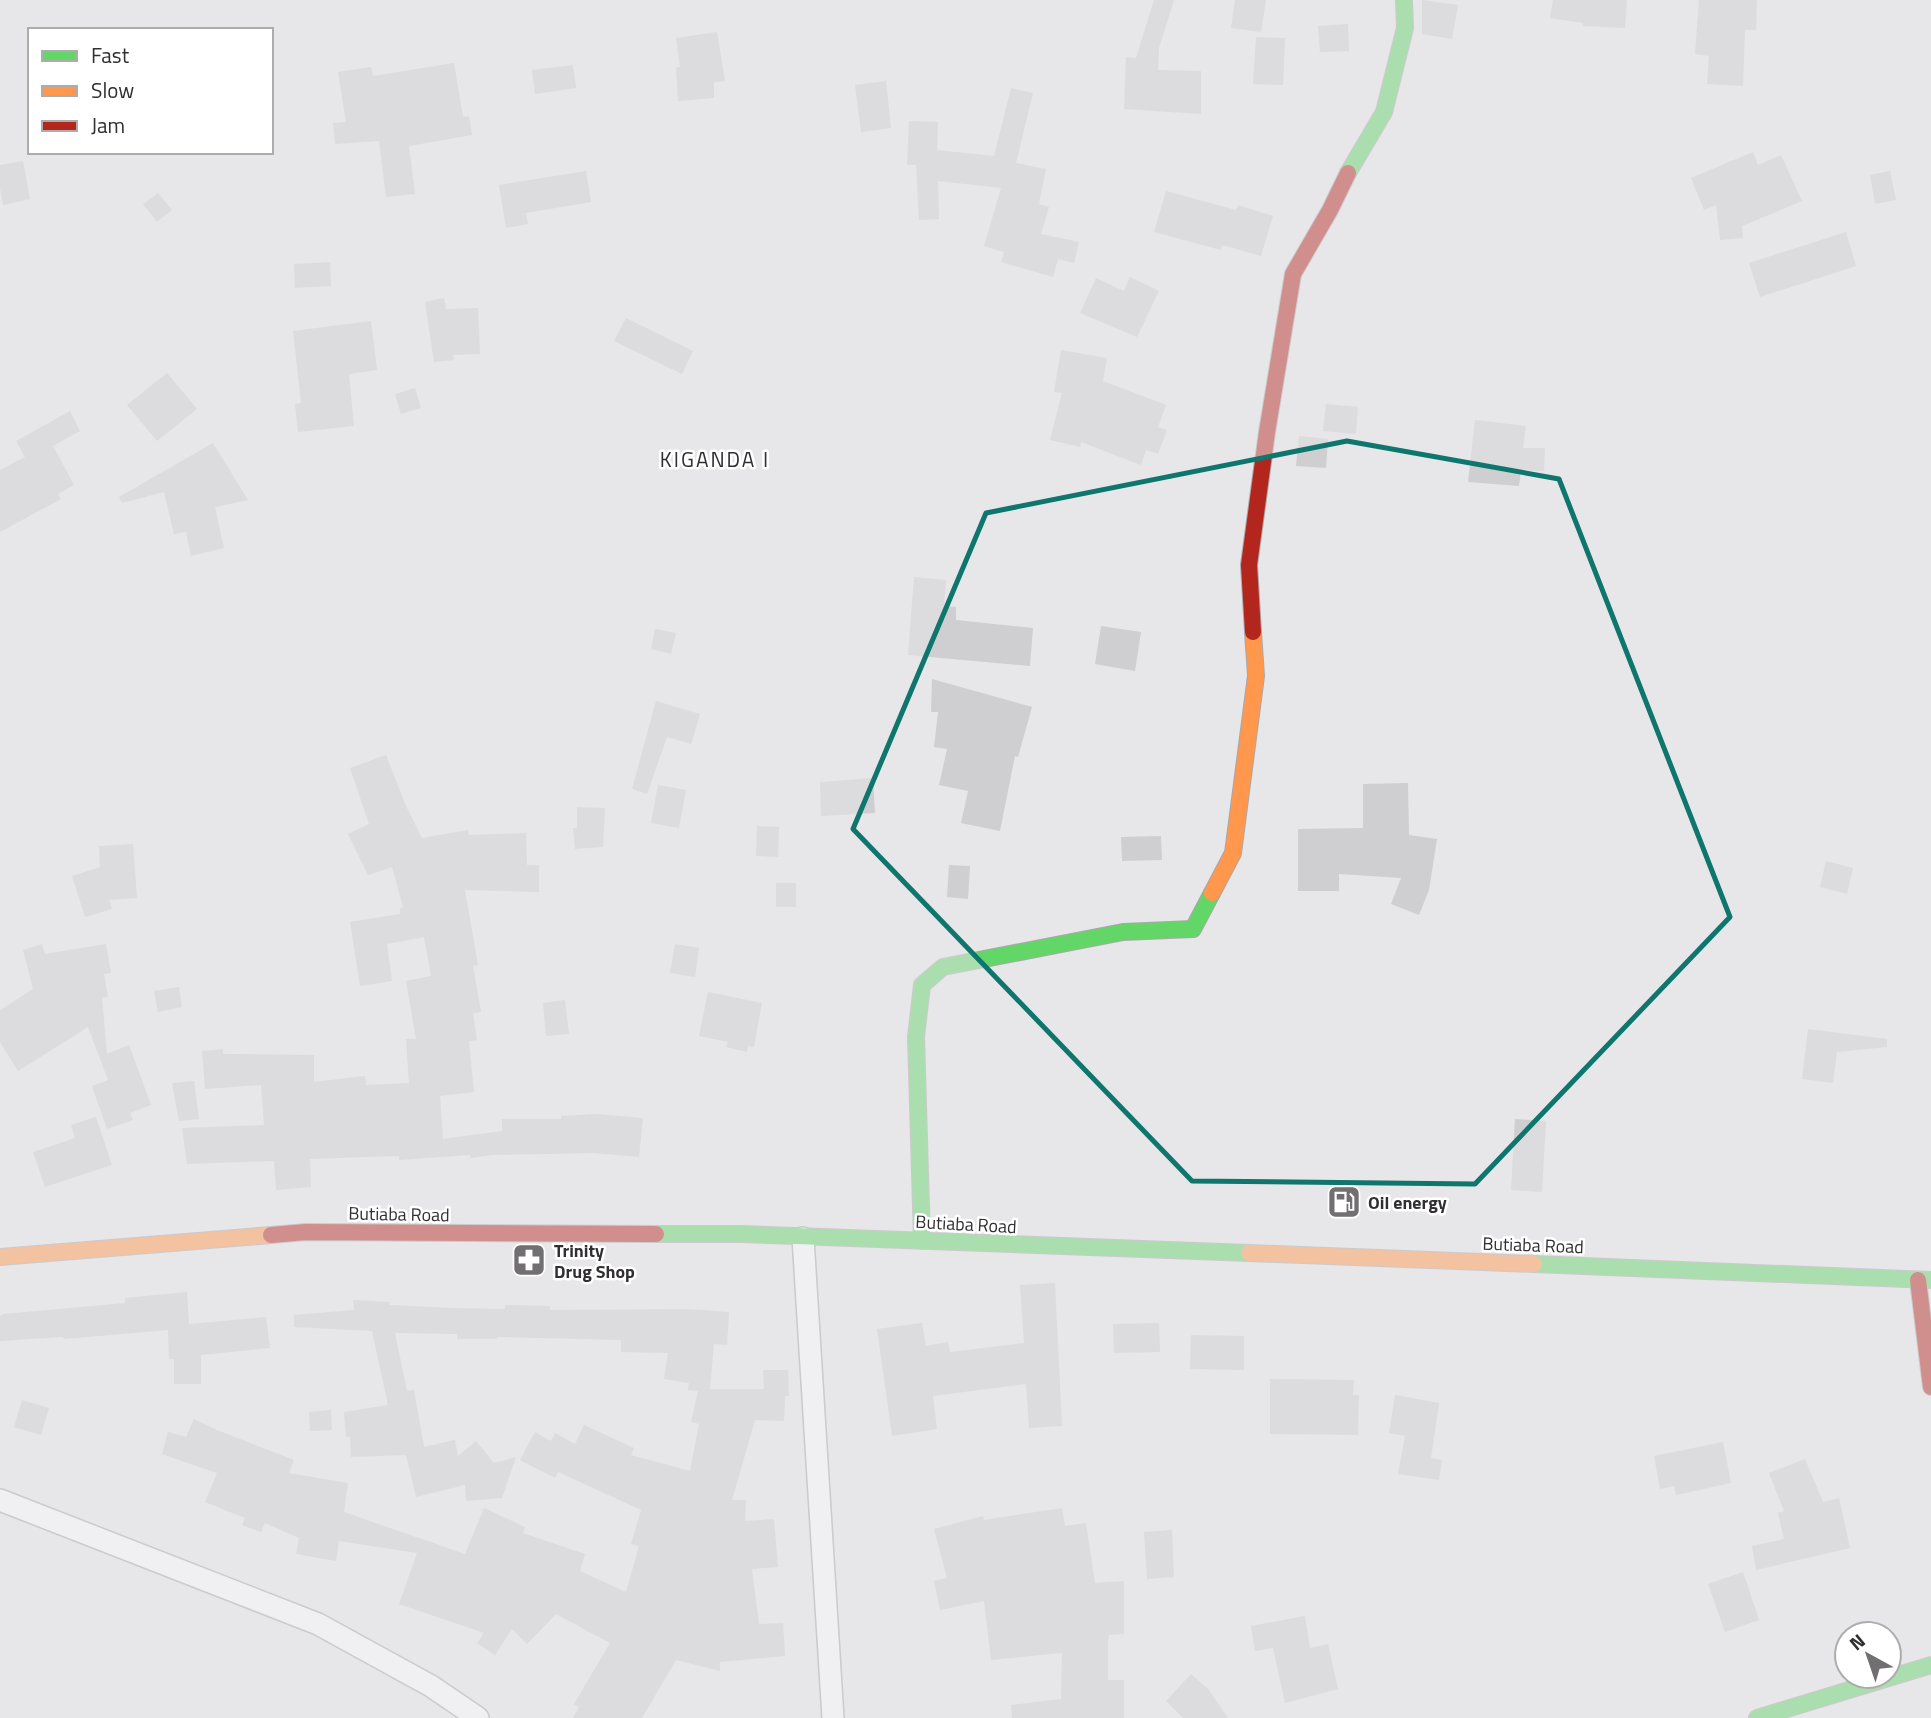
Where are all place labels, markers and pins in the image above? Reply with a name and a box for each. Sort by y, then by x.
fuel station icon: Oil energy [1325,1183,1363,1221]
place label: Oil energy [1368,1189,1447,1216]
place label: Trinity Drug Shop [554,1237,635,1285]
pharmacy icon: Trinity Drug Shop [510,1241,548,1279]

